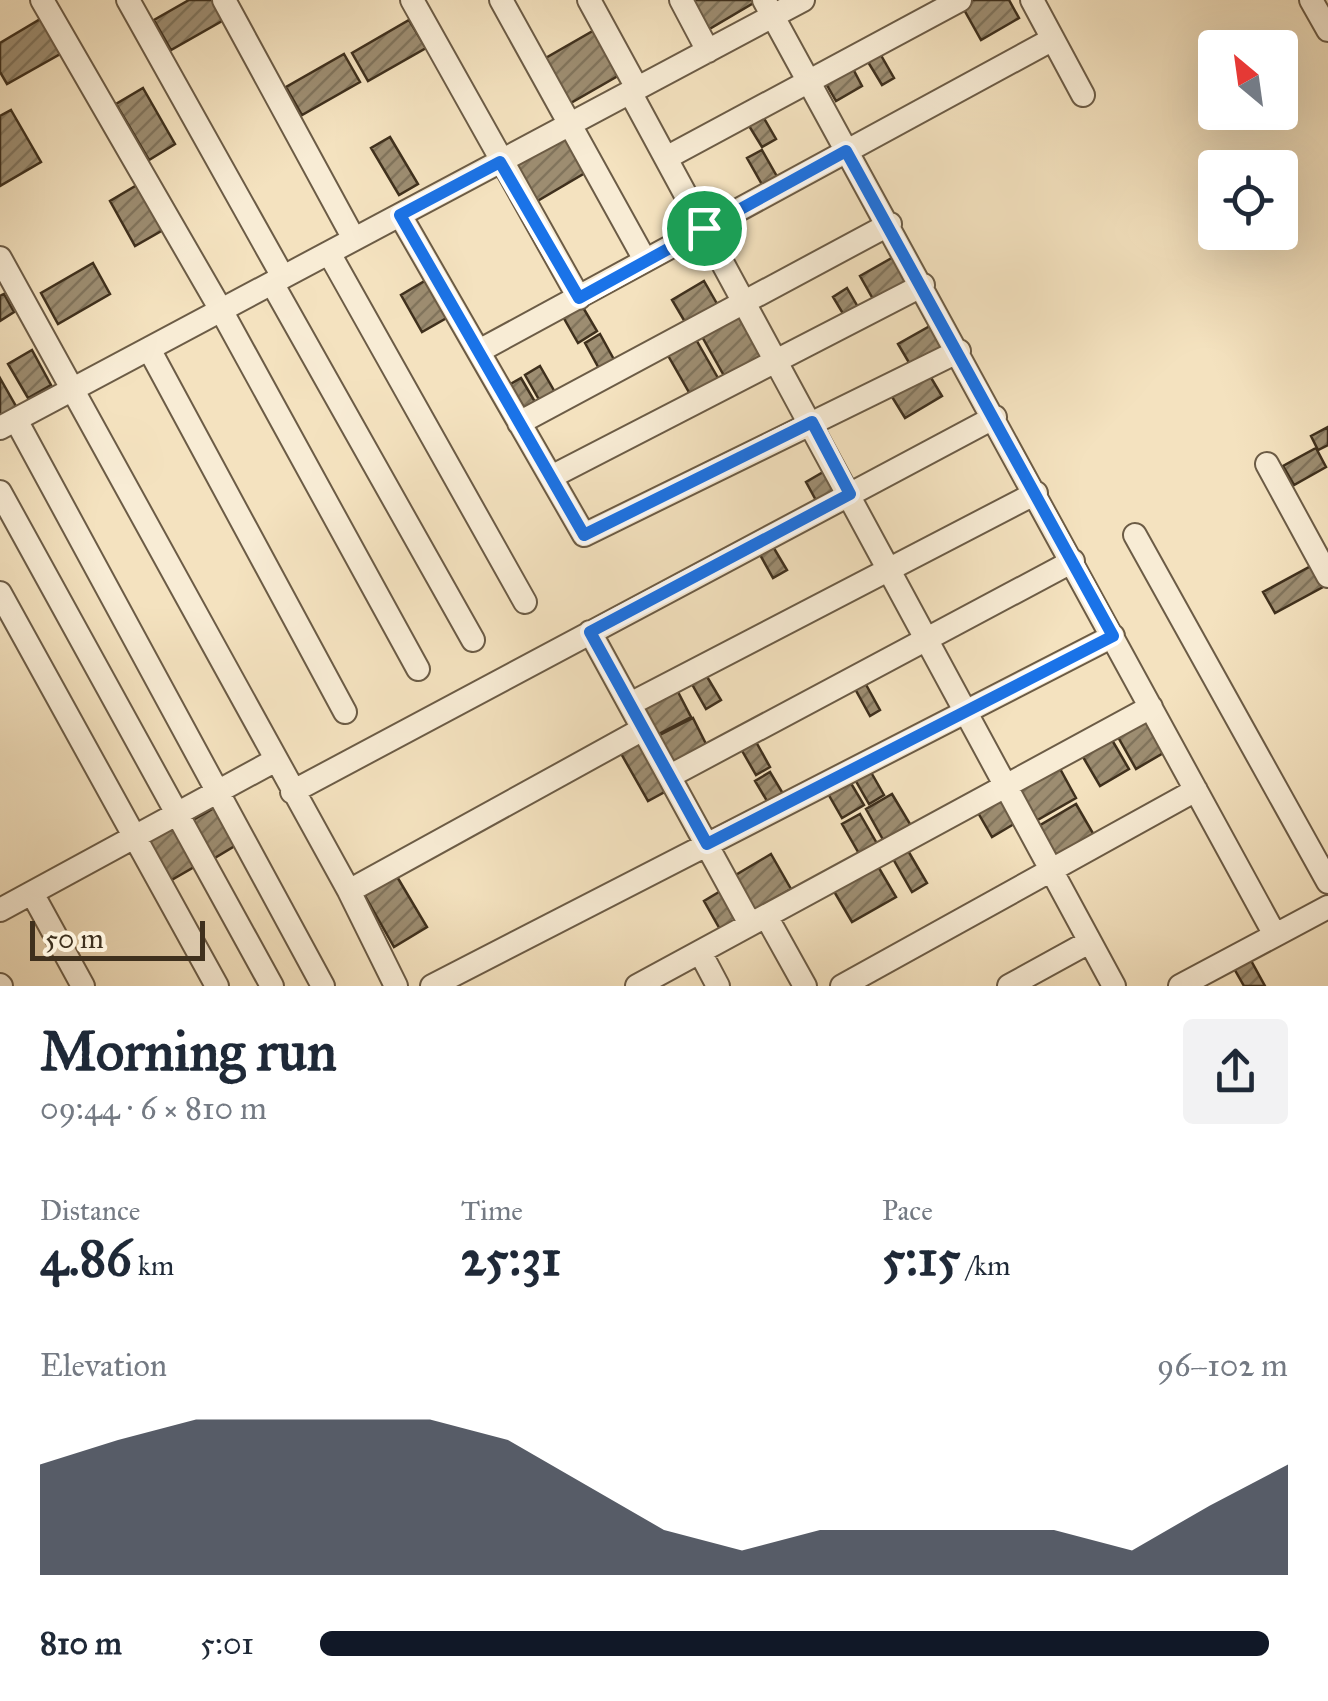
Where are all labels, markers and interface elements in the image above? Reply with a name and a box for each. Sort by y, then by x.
north arrow [1198,30,1298,130]
map controls [1198,30,1298,250]
button: locate [1198,150,1298,250]
pin [662,186,747,271]
icon: arrive [677,201,732,256]
scale bar [30,916,205,960]
text: 50 m [45,921,104,956]
text: Morning run [40,1018,337,1085]
button: share [1183,1019,1288,1124]
text: 09:44 · 6 × 810 m [40,1089,267,1128]
text: Distance [40,1193,140,1228]
text: Time [461,1193,523,1228]
text: Pace [882,1193,933,1228]
text: 4.86 [40,1228,132,1289]
text: 25:31 [461,1228,561,1289]
text: 5:15 [882,1228,960,1289]
text: km [132,1248,174,1283]
text: /km [960,1248,1011,1283]
text: Elevation [40,1346,167,1385]
text: 96–102 m [1157,1346,1288,1385]
text: 810 m [40,1624,122,1663]
text: 5:01 [200,1624,254,1663]

